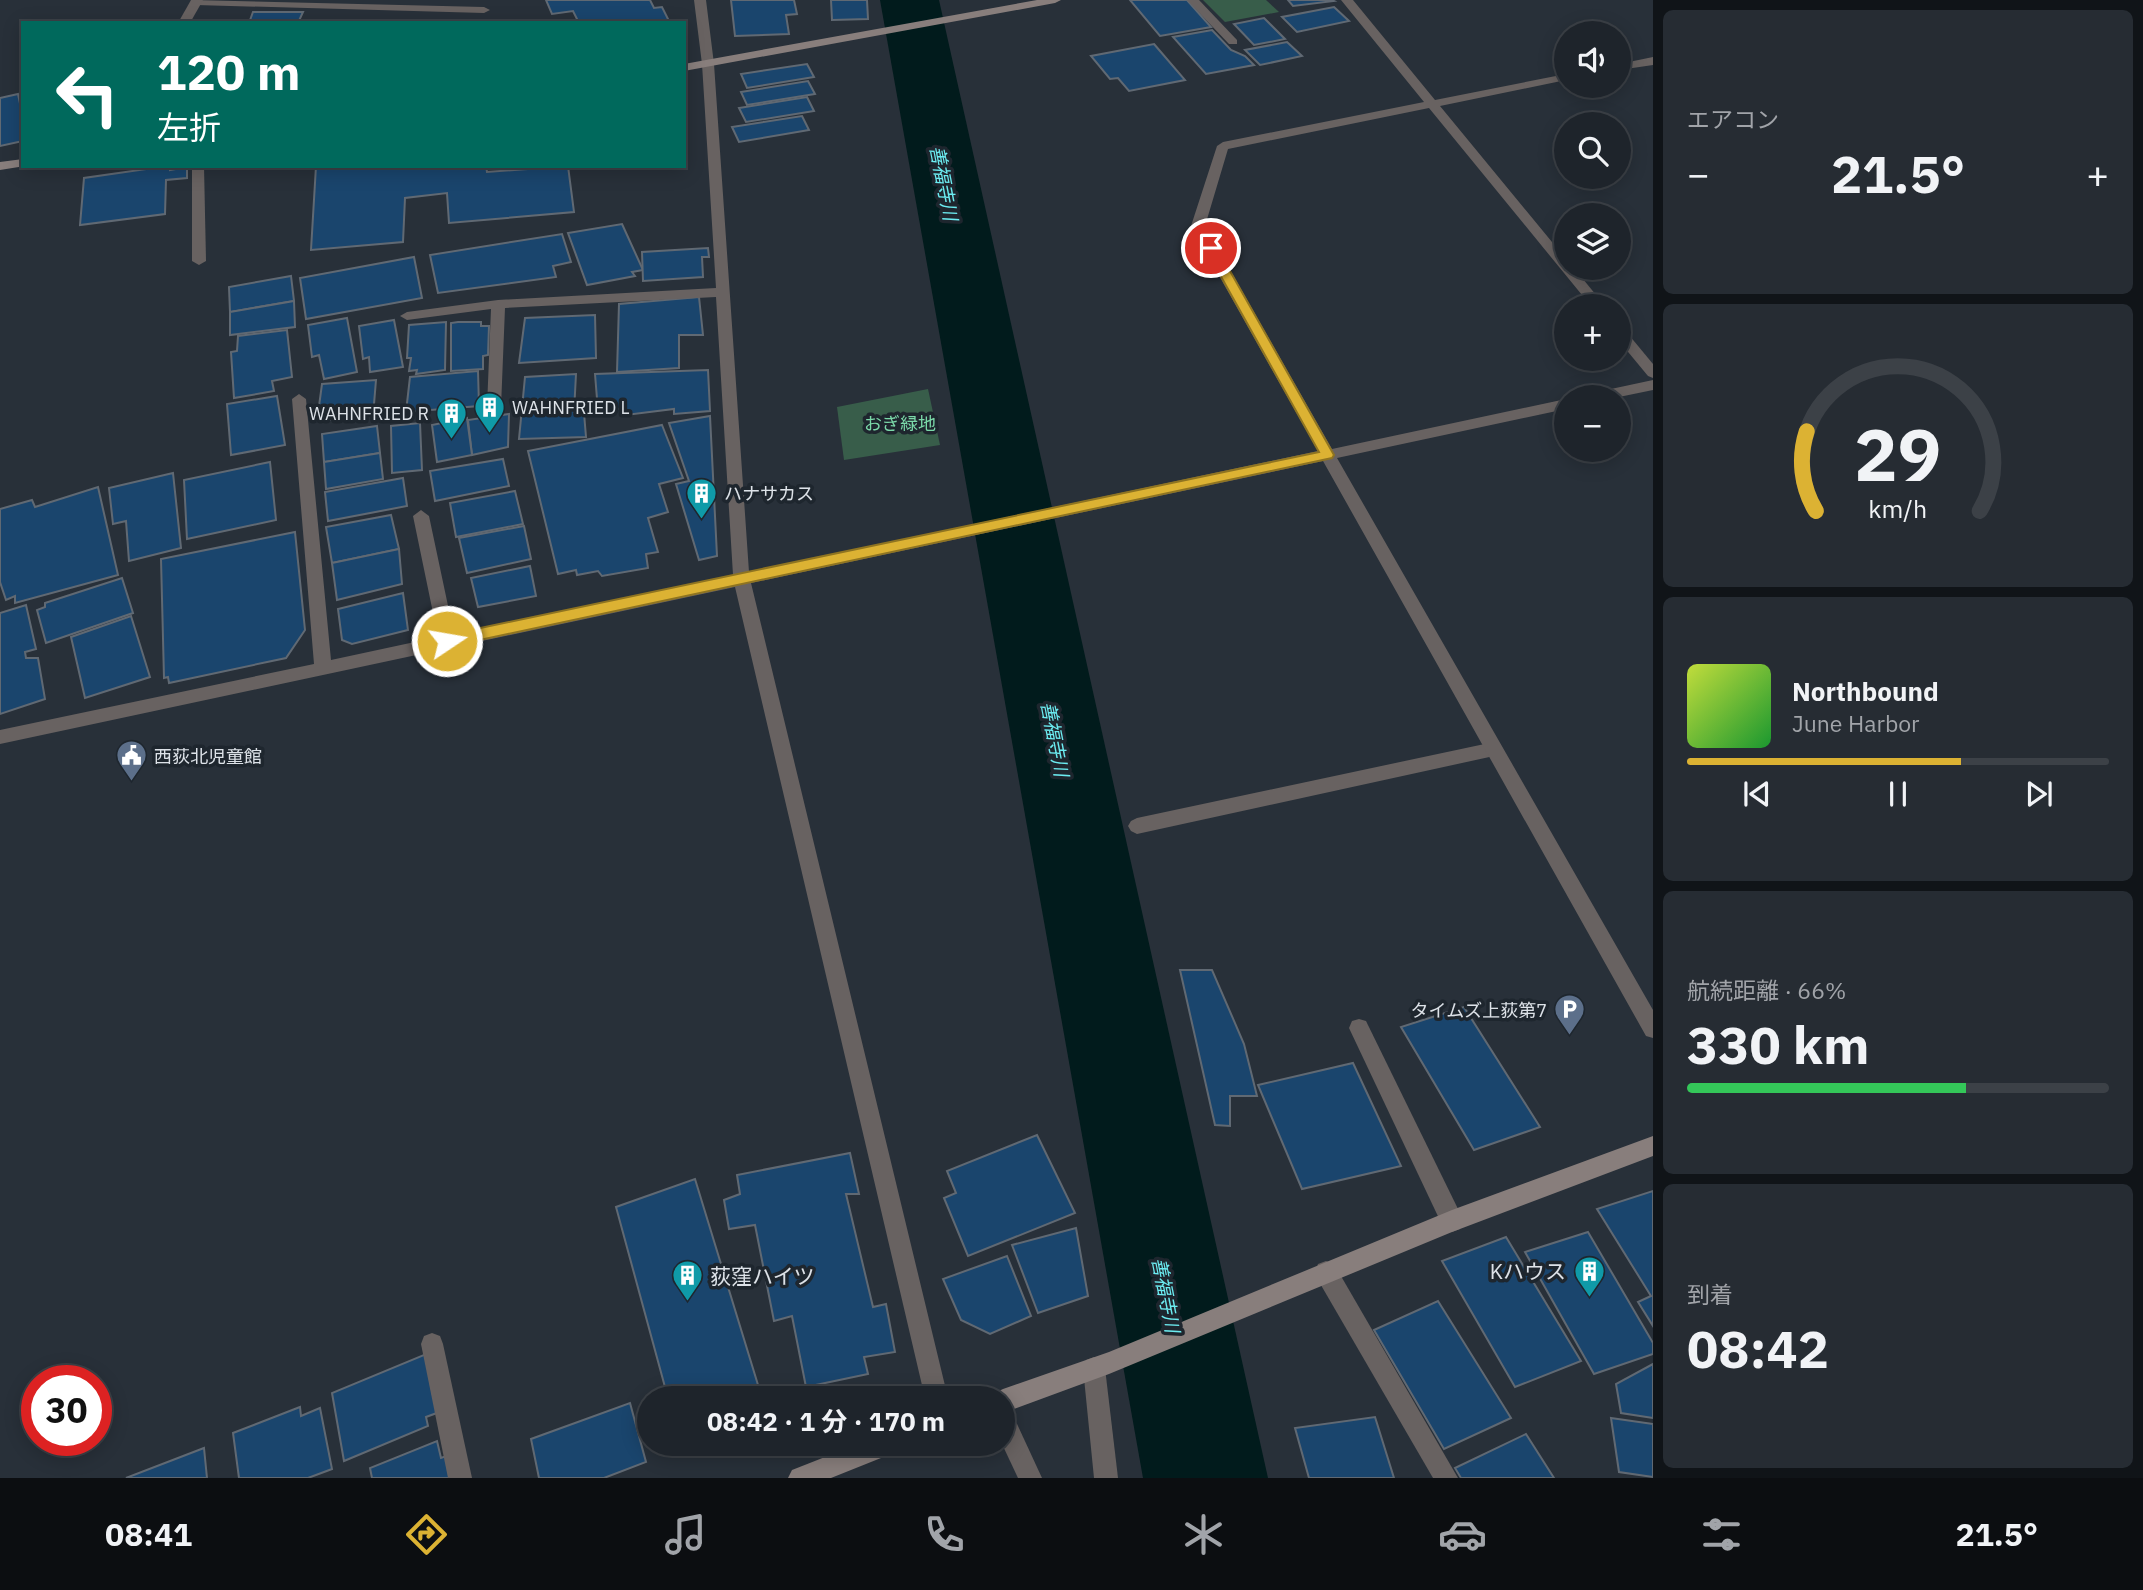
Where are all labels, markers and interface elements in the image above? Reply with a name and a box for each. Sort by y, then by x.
map controls [1554,21,1631,462]
button: sound [1554,21,1631,98]
text: 120 m [157,40,301,103]
icon: left [42,49,133,140]
text: エアコン [1687,104,1779,134]
text: 左折 [157,106,221,148]
button: search [1554,112,1631,189]
text: 21.5° [1831,140,1965,207]
water label: 善福寺川 [925,143,963,225]
text: − [1687,149,1710,198]
text: + [2086,149,2109,198]
button: layers [1554,203,1631,280]
pin [1181,218,1241,278]
icon: arrive [1192,229,1230,267]
button: + [1554,294,1631,371]
button: − [1554,385,1631,462]
building icon: WAHNFRIED L [472,390,506,434]
building icon: WAHNFRIED R [435,396,469,440]
place label: WAHNFRIED L [512,396,630,419]
place label: WAHNFRIED R [309,402,429,425]
text: 29 [1854,407,1942,502]
park label: おぎ緑地 [864,412,936,435]
building icon: ハナサカス [684,476,718,520]
place label: ハナサカス [724,482,814,505]
text: km/h [1869,492,1927,525]
position arrow [410,604,484,678]
text: Northbound [1792,674,1939,708]
water label: 善福寺川 [1036,699,1074,781]
text: June Harbor [1792,708,1920,738]
public building icon: 西荻北児童館 [114,739,148,783]
place label: 西荻北児童館 [154,745,262,768]
icon: previous [1738,775,1776,813]
icon: pause [1879,775,1917,813]
icon: next [2020,775,2058,813]
text: 航続距離 · 66% [1687,975,1846,1005]
parking icon: タイムズ上荻第7 [1553,993,1587,1037]
place label: タイムズ上荻第7 [1411,999,1547,1022]
text: 330 km [1687,1011,1869,1078]
building icon: Kハウス [1572,1254,1606,1298]
water label: 善福寺川 [1147,1255,1185,1337]
place label: Kハウス [1490,1257,1566,1285]
building icon: 荻窪ハイツ [670,1259,704,1303]
place label: 荻窪ハイツ [710,1262,815,1290]
text: 到着 [1687,1279,1733,1309]
text: 08:42 [1687,1315,1829,1382]
speed limit sign: 30 [21,1365,112,1456]
text: 08:42 · 1 分 · 170 m [707,1404,945,1438]
icon: directions [402,1510,451,1559]
icon: music [661,1510,710,1559]
icon: phone [920,1510,969,1559]
icon: climate [1179,1510,1228,1559]
icon: car [1438,1510,1487,1559]
icon: filters [1697,1510,1746,1559]
text: 08:41 [105,1513,192,1555]
text: 21.5° [1955,1513,2038,1555]

